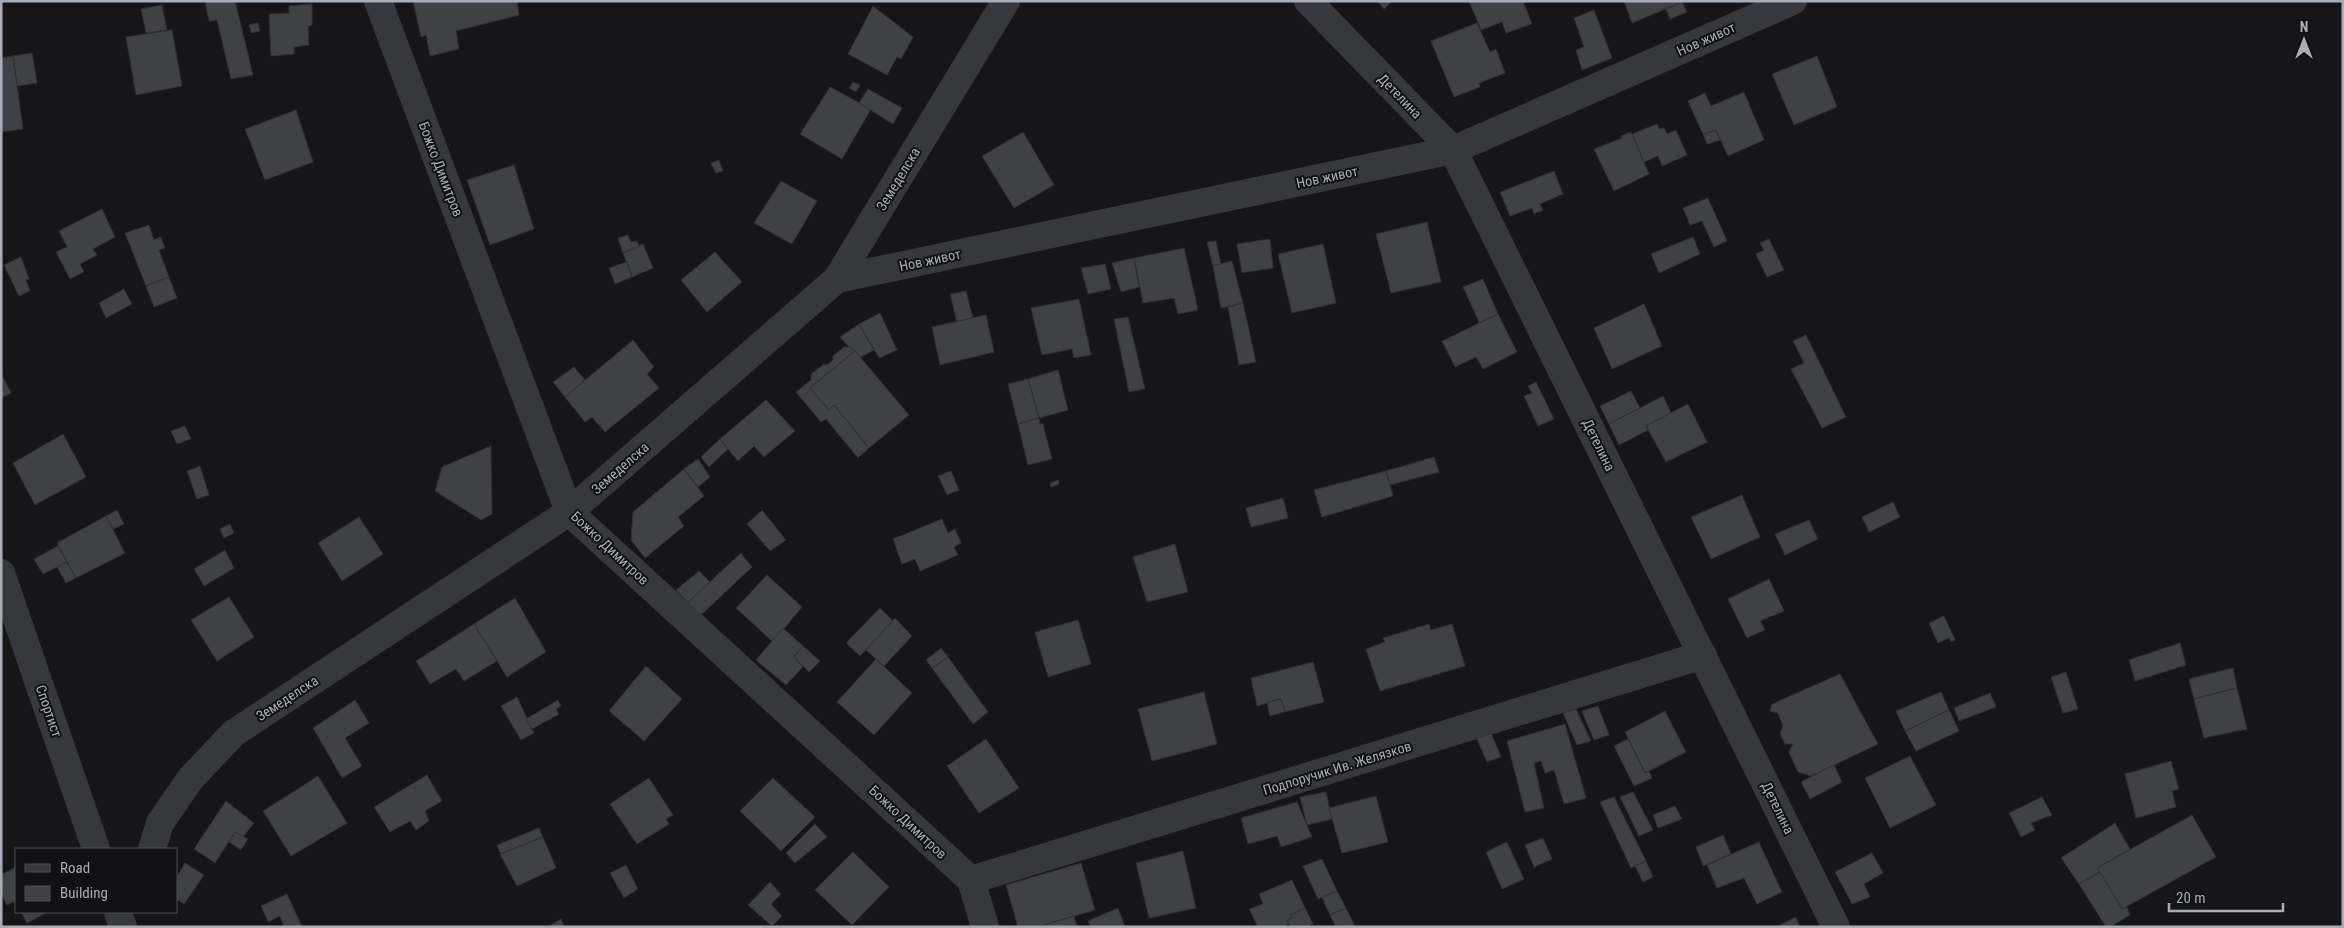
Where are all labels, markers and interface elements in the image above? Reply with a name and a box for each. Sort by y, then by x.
north arrow [2279,15,2329,65]
street label: Нов живот [1674,19,1738,59]
text: N [2300,19,2308,35]
street label: Детелина [1375,70,1425,122]
street label: Божко Димитров [416,119,466,219]
street label: Земеделска [873,145,923,213]
street label: Нов живот [1295,163,1359,191]
street label: Нов живот [898,246,962,274]
street label: Детелина [1580,416,1618,474]
street label: Земеделска [588,439,652,497]
street label: Божко Димитров [568,508,652,588]
street label: Земеделска [253,672,321,724]
street label: Спортист [33,683,65,739]
street label: Подпоручик Ив. Желязков [1261,738,1413,798]
street label: Детелина [1759,779,1797,837]
street label: Божко Димитров [866,782,950,862]
legend [15,848,178,913]
text: Road [60,859,90,877]
scale bar [2169,880,2283,912]
text: Building [60,884,108,902]
text: 20 m [2176,889,2206,907]

